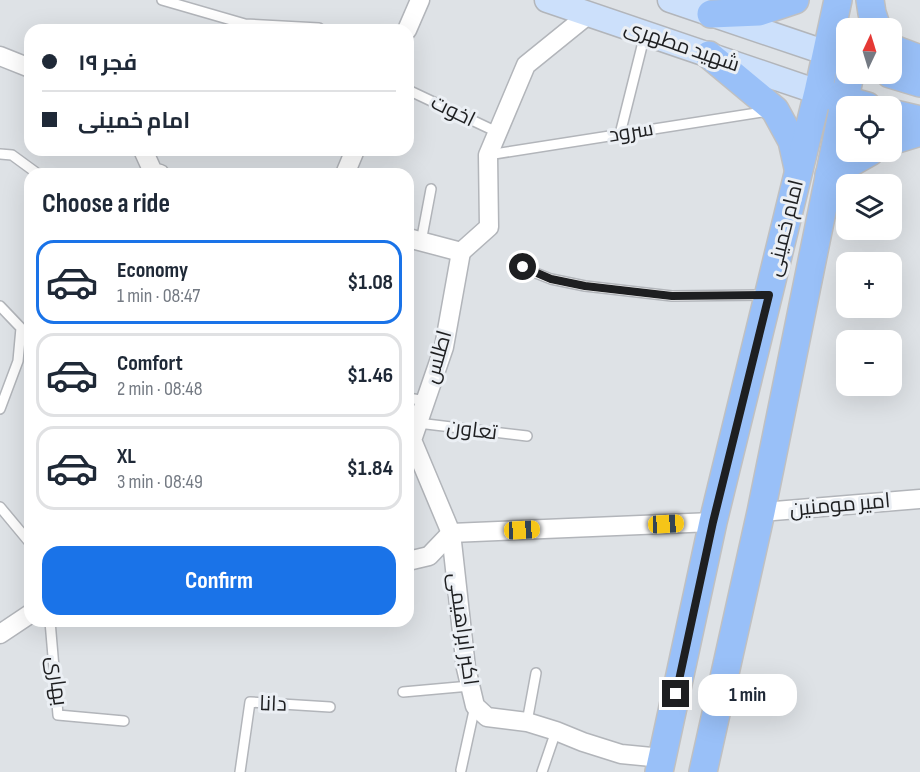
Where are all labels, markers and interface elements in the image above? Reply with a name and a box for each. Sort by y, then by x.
street label: شهید مطهری [621,15,743,77]
north arrow [836,18,902,84]
map controls [836,18,902,396]
text: فجر ۱۹ [78,50,137,77]
street label: اخوت [427,90,479,132]
button: locate [836,96,902,162]
text: امام خمینی [78,108,190,135]
street label: سرود [607,116,655,148]
button: layers [836,174,902,240]
street label: امام خمینی [761,177,810,279]
text: Choose a ride [42,188,170,220]
button: + [836,252,902,318]
route start [509,253,536,280]
icon: car [45,255,99,309]
text: Economy [117,257,188,284]
text: $1.08 [347,269,393,296]
text: 1 min · 08:47 [117,284,200,308]
street label: اطلس [419,328,457,386]
button: − [836,330,902,396]
icon: car [45,348,99,402]
text: Comfort [117,350,183,377]
text: $1.46 [347,362,393,389]
text: 2 min · 08:48 [117,377,203,401]
street label: تعاون [445,415,499,446]
icon: car [45,441,99,495]
text: XL [117,443,136,470]
text: $1.84 [347,455,393,482]
text: 3 min · 08:49 [117,470,203,494]
street label: امیر مومنین [789,488,891,522]
car [648,514,684,534]
car [504,520,540,540]
button: Confirm [42,546,396,615]
street label: اکبر ابراهیمی [443,571,483,687]
street label: بهاری [41,654,73,708]
callout: 1 min [697,673,796,715]
route end [662,680,689,707]
text: 1 min [729,683,766,707]
street label: دانا [259,691,287,717]

